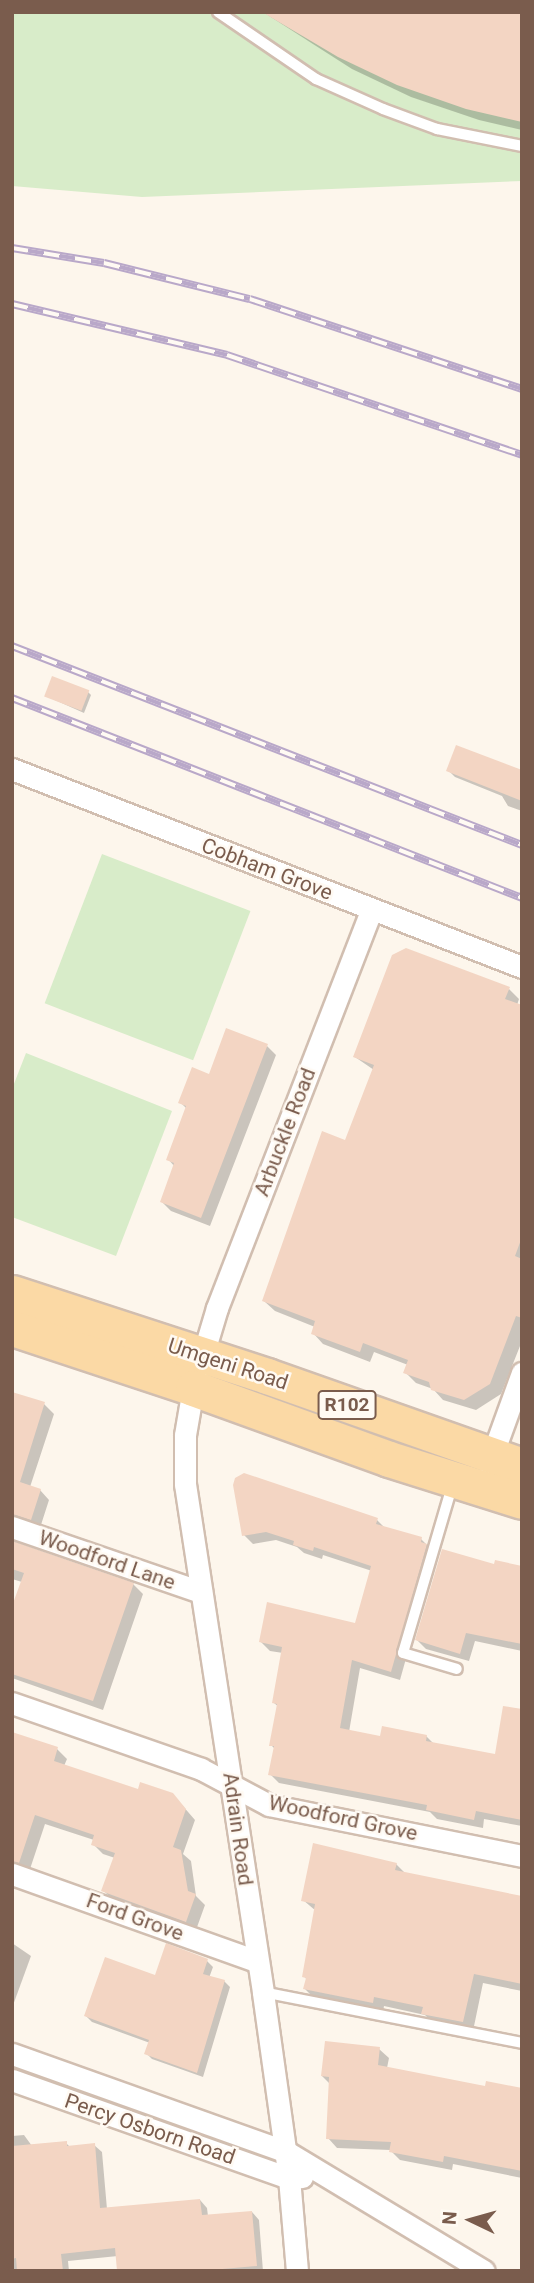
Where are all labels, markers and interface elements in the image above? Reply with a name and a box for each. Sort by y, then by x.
street label: Cobham Grove [198,832,336,906]
street label: Arbuckle Road [249,1064,321,1200]
street label: Umgeni Road [165,1333,291,1395]
road number: R102 [317,1390,377,1420]
street label: Woodford Lane [35,1525,179,1595]
street label: Adrain Road [218,1771,258,1887]
street label: Woodford Grove [266,1790,420,1846]
street label: Ford Grove [83,1888,187,1946]
street label: Percy Osborn Road [62,2088,238,2170]
north arrow [436,2185,506,2255]
text: N [438,2210,462,2226]

